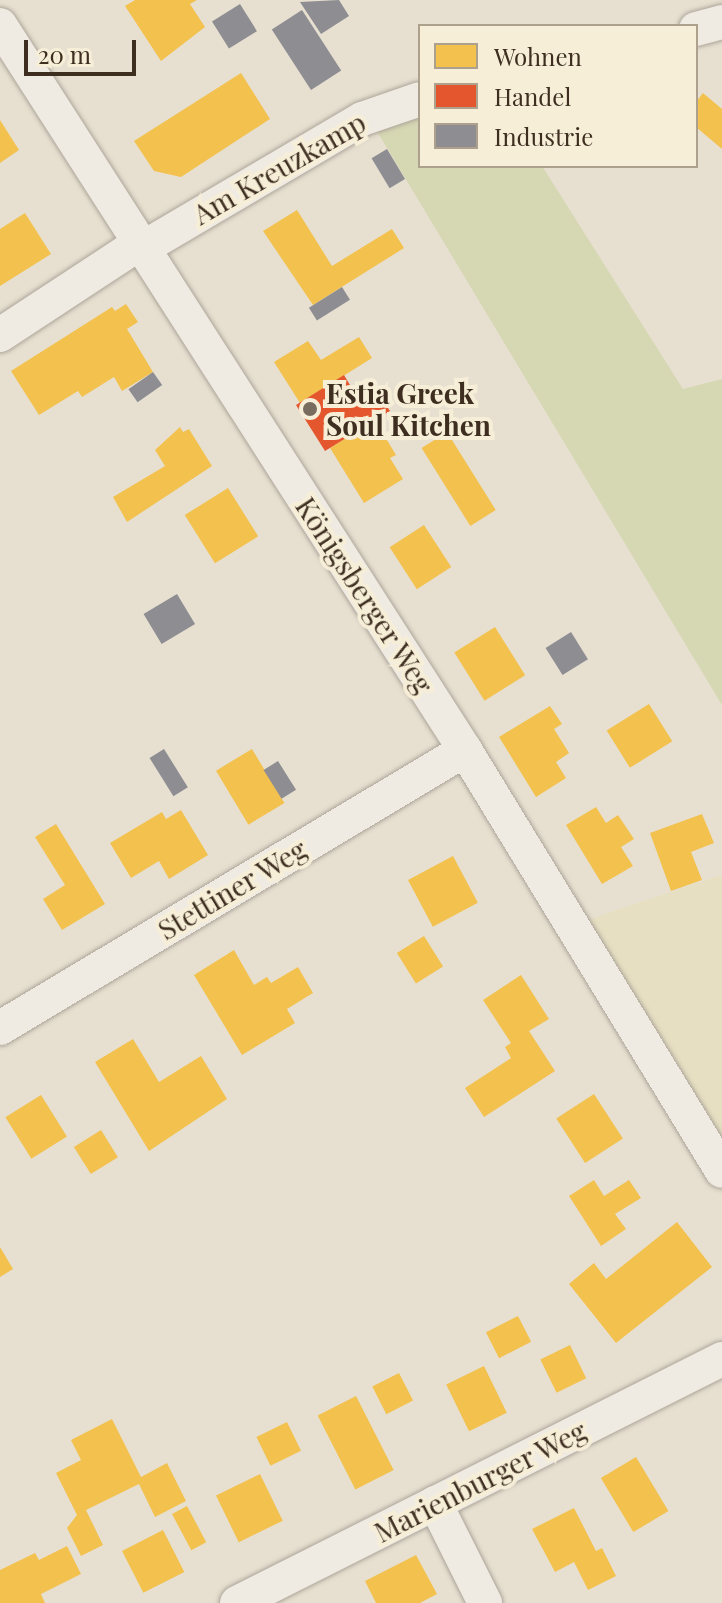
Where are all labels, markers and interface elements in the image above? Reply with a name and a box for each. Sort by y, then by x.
scale bar [28,24,140,74]
legend [418,24,698,168]
text: 20 m [38,38,91,70]
text: Wohnen [494,40,582,72]
text: Handel [494,80,571,112]
street label: Am Kreuzkamp [187,105,371,231]
text: Industrie [494,120,593,152]
place label: Estia Greek Soul Kitchen [326,376,491,442]
marker: Estia Greek Soul Kitchen [301,400,319,418]
street label: Königsberger Weg [289,490,441,700]
street label: Stettiner Weg [151,831,313,947]
street label: Marienburger Weg [368,1413,592,1549]

